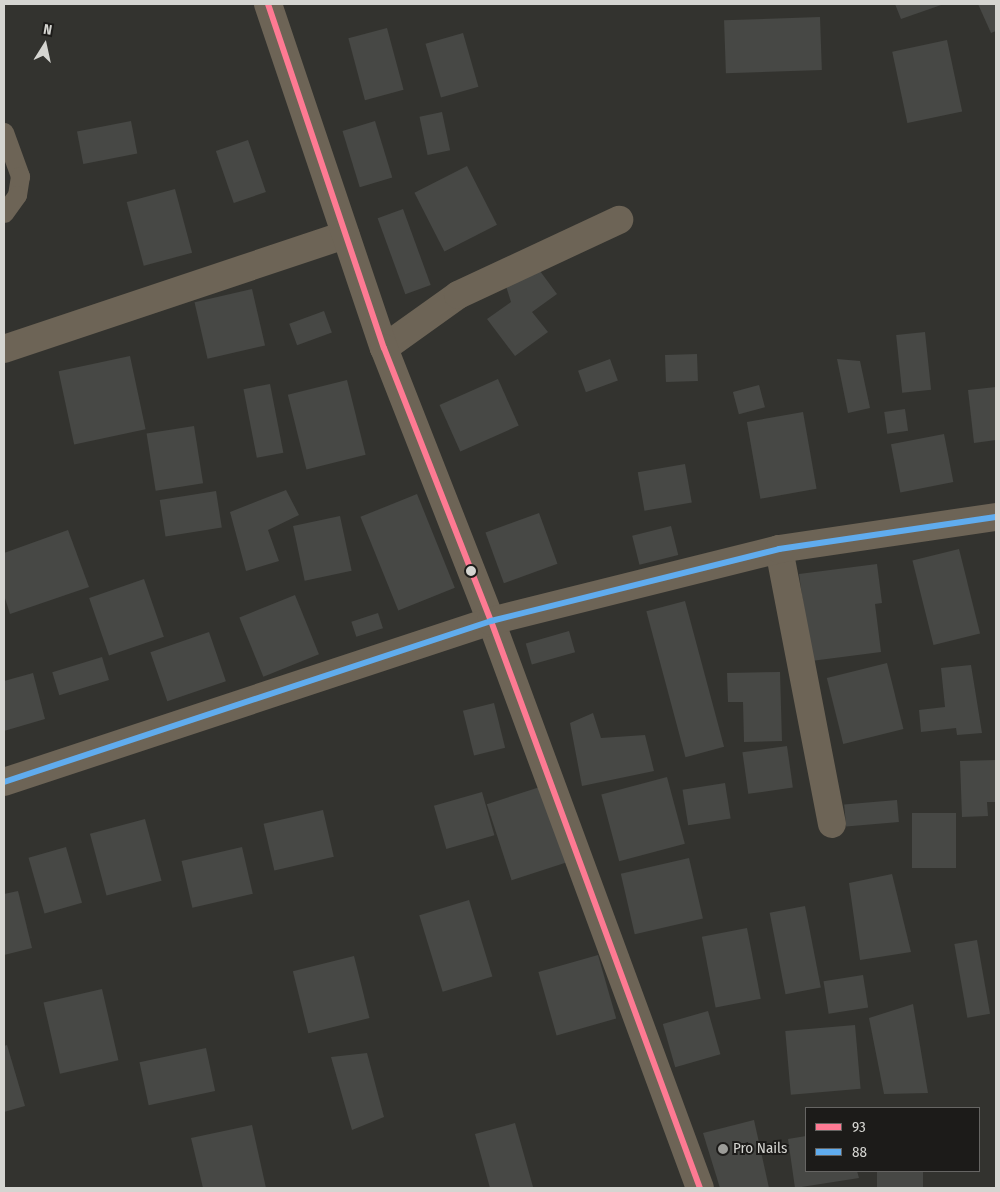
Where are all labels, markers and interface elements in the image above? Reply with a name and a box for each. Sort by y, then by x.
north arrow [20,20,70,70]
text: N [42,21,53,39]
unlabelled marker [466,566,476,576]
legend [805,1107,980,1172]
text: 93 [852,1118,866,1136]
place label: Pro Nails [733,1140,787,1158]
marker: Pro Nails [717,1143,729,1155]
text: 88 [852,1143,867,1161]

